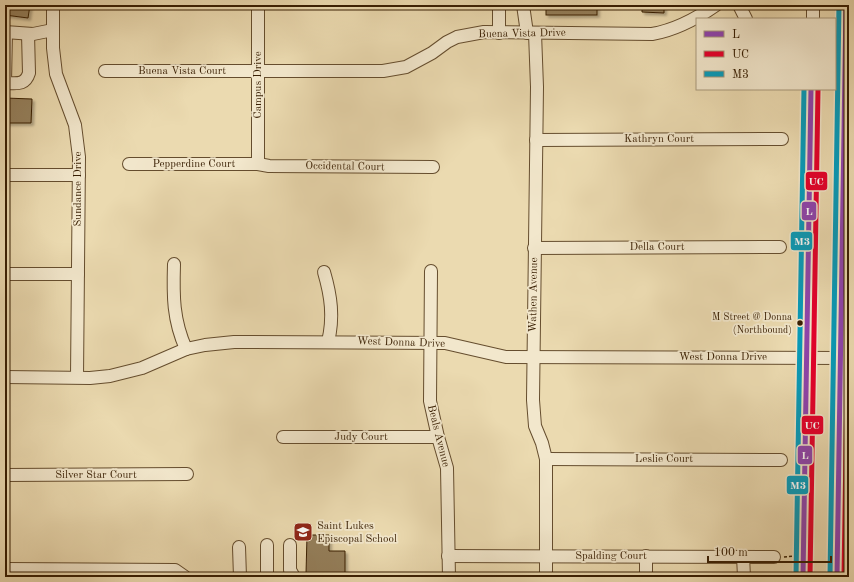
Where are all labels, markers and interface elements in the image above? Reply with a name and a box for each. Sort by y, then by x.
legend [696,18,836,90]
street label: Buena Vista Drive [478,28,566,40]
text: L [732,29,740,41]
text: UC [732,49,749,61]
street label: Campus Drive [253,51,264,119]
street label: Buena Vista Court [138,66,226,77]
text: M3 [732,69,749,81]
street label: Kathryn Court [624,134,694,145]
street label: Sundance Drive [73,151,84,227]
street label: Pepperdine Court [153,159,236,170]
street label: Occidental Court [305,161,385,173]
line badge: UC [805,171,828,191]
text: UC [808,177,824,188]
line badge: L [801,201,817,221]
text: L [805,207,813,218]
line badge: M3 [790,231,813,251]
text: M3 [794,237,810,248]
street label: Della Court [629,242,685,253]
street label: Wathen Avenue [528,257,540,333]
place label: M Street @ Donna (Northbound) [712,312,792,336]
marker: M Street @ Donna (Northbound) [795,318,805,328]
street label: West Donna Drive [357,336,445,350]
street label: West Donna Drive [679,352,767,363]
street label: Beals Avenue [425,404,451,468]
line badge: UC [801,415,824,435]
text: UC [804,421,820,432]
street label: Judy Court [334,432,388,443]
line badge: L [797,445,813,465]
text: L [801,451,809,462]
street label: Leslie Court [635,454,693,465]
street label: Silver Star Court [55,470,137,481]
line badge: M3 [786,475,809,495]
text: M3 [790,481,806,492]
school or university icon: Saint Lukes Episcopal School [292,521,314,543]
place label: Saint Lukes Episcopal School [317,521,397,545]
scale bar [708,538,831,564]
text: 100 m [714,547,748,559]
street label: Spalding Court [575,551,647,562]

